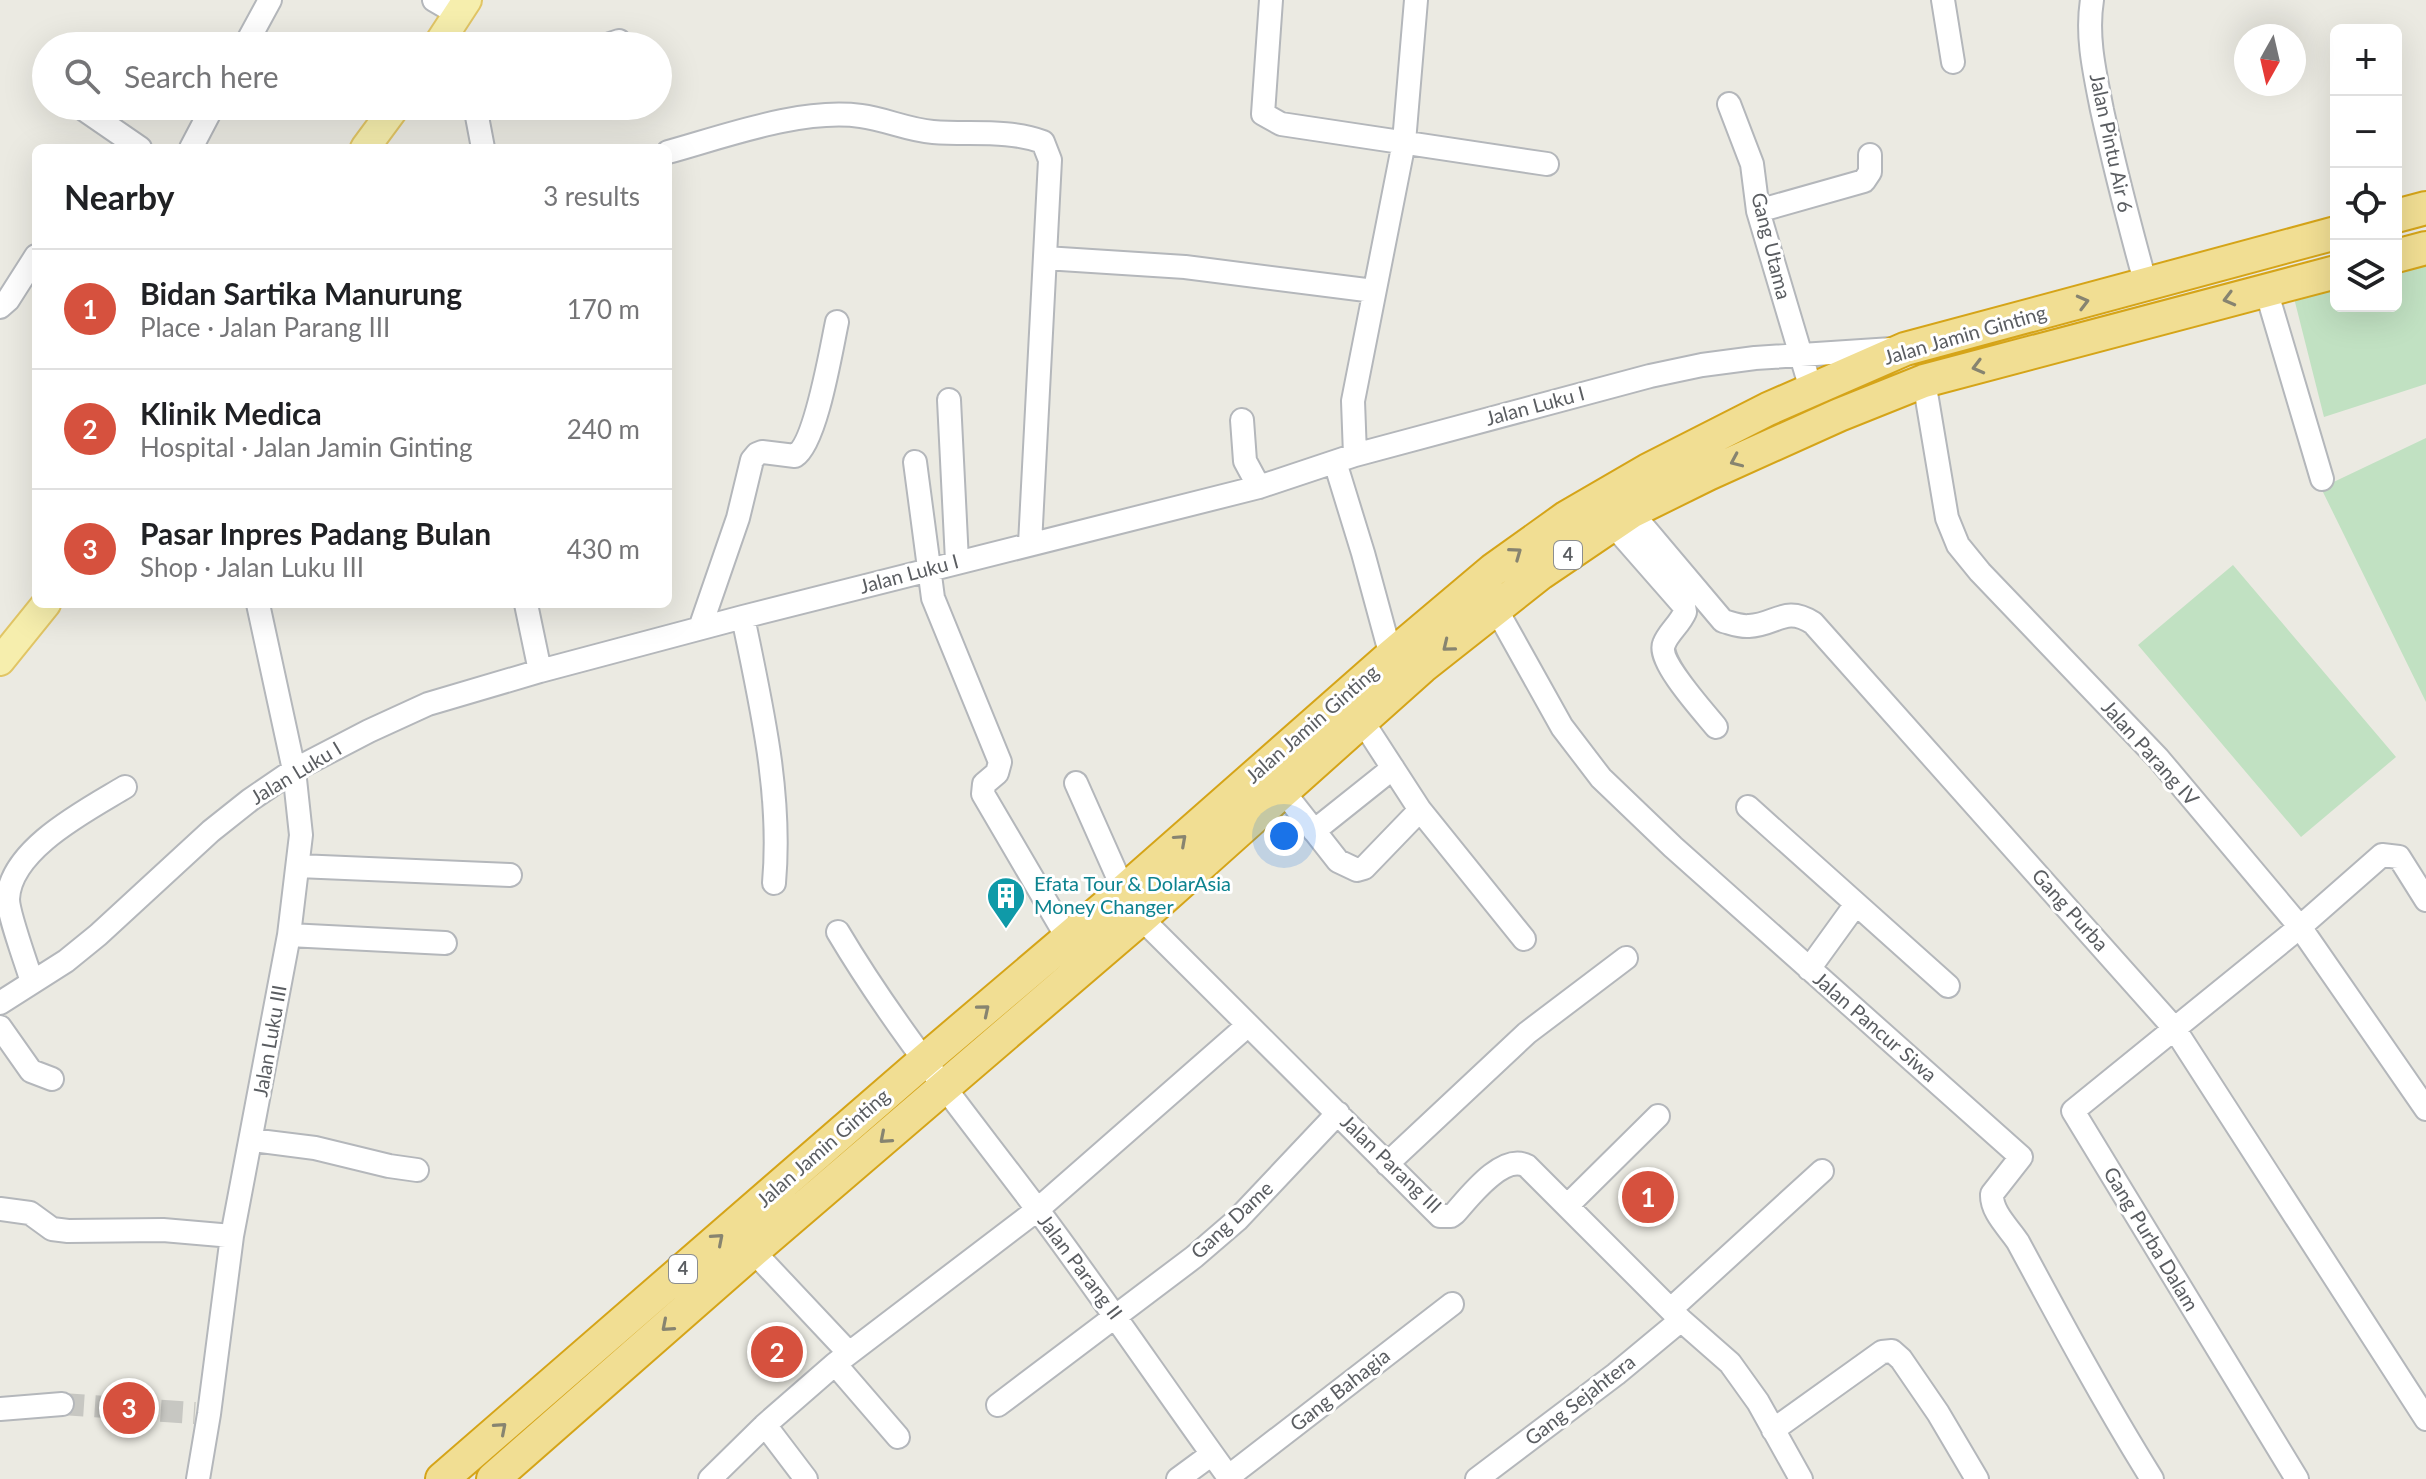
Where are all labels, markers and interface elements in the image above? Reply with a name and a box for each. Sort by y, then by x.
north arrow [2234,24,2306,96]
map controls [2330,24,2402,312]
button: + [2330,24,2402,96]
search box [32,32,672,120]
icon: search [60,54,104,98]
text: Search here [124,58,279,94]
street label: Jalan Pintu Air 6 [2086,71,2138,214]
button: − [2330,96,2402,168]
button: locate [2330,168,2402,240]
text: Nearby [64,176,175,217]
text: 3 results [543,180,640,212]
street label: Gang Utama [1747,190,1797,302]
button: layers [2330,240,2402,312]
text: Bidan Sartika Manurung [140,275,462,311]
one-way arrow [2223,290,2237,307]
text: 1 [82,293,98,325]
text: 170 m [567,293,640,325]
one-way arrow [2075,294,2089,311]
street label: Jalan Jamin Ginting [1881,299,2049,369]
text: Place · Jalan Parang III [140,311,390,343]
one-way arrow [1972,357,1986,374]
street label: Jalan Luku I [1482,380,1587,430]
text: Klinik Medica [140,395,322,431]
text: 2 [82,413,98,445]
text: 240 m [567,413,640,445]
text: Hospital · Jalan Jamin Ginting [140,431,473,463]
one-way arrow [1730,451,1745,467]
text: Pasar Inpres Padang Bulan [140,515,491,551]
text: 3 [82,533,98,565]
text: 430 m [567,533,640,565]
road number: 4 [1554,541,1582,569]
street label: Jalan Luku I [856,548,961,598]
one-way arrow [1508,548,1522,563]
text: Shop · Jalan Luku III [140,551,364,583]
one-way arrow [1443,636,1457,651]
street label: Jalan Jamin Ginting [1240,659,1383,787]
street label: Jalan Parang IV [2097,695,2205,810]
street label: Jalan Luku I [246,736,345,809]
your location [1264,816,1304,856]
one-way arrow [1172,835,1187,850]
street label: Gang Purba [2027,863,2114,956]
place label: Efata Tour & DolarAsia Money Changer [1034,871,1231,918]
building icon: Efata Tour & DolarAsia Money Changer [985,875,1027,930]
street label: Jalan Pancur Siwa [1809,966,1942,1086]
street label: Jalan Luku III [247,983,291,1099]
one-way arrow [975,1005,990,1020]
street label: Jalan Jamin Ginting [751,1083,894,1211]
street label: Jalan Parang III [1336,1109,1447,1217]
one-way arrow [880,1128,895,1143]
street label: Gang Purba Dalam [2099,1162,2204,1315]
pin: 1 [1622,1167,1674,1227]
street label: Gang Dame [1185,1175,1277,1263]
street label: Jalan Parang II [1033,1209,1128,1324]
one-way arrow [709,1234,724,1249]
road number: 4 [669,1255,697,1283]
one-way arrow [662,1316,677,1331]
pin: 2 [751,1322,803,1382]
street label: Gang Bahagia [1285,1343,1394,1436]
street label: Gang Sejahtera [1520,1349,1639,1450]
pin: 3 [103,1378,155,1438]
one-way arrow [491,1423,506,1438]

